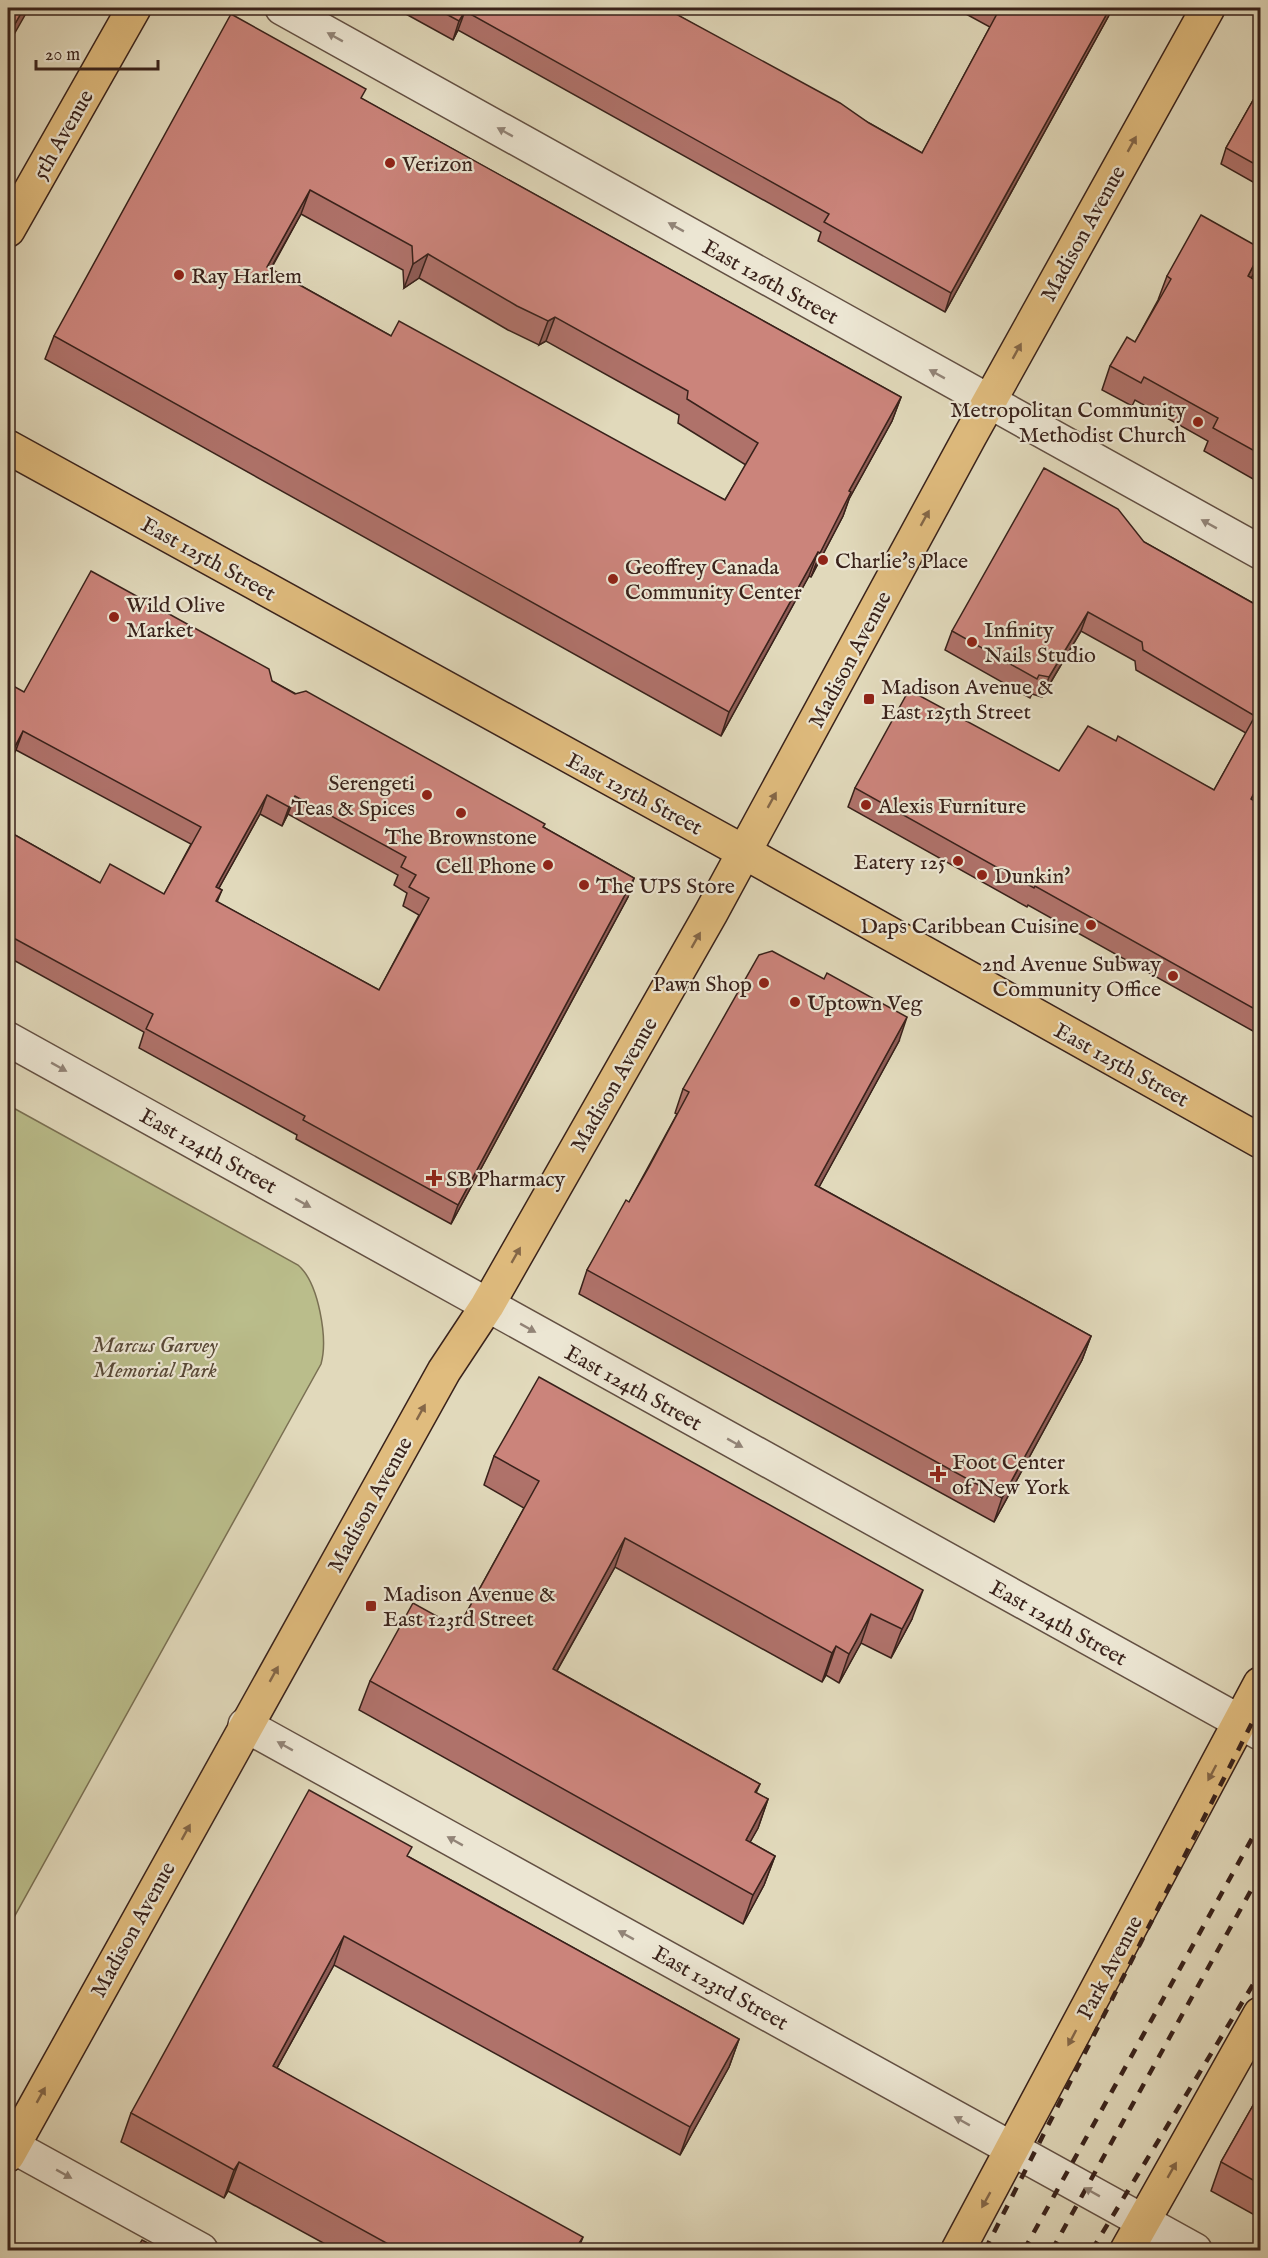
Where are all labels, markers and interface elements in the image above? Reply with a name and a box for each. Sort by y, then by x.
one-way arrow [326,32,343,42]
scale bar [36,33,158,71]
text: 20 m [45,44,80,67]
street label: 5th Avenue [27,85,101,185]
one-way arrow [497,127,514,137]
one-way arrow [1127,135,1137,152]
place label: Verizon [401,151,473,179]
marker: Verizon [383,156,397,170]
street label: Madison Avenue [1035,161,1133,307]
one-way arrow [667,222,684,232]
street label: East 126th Street [697,234,843,332]
place label: Ray Harlem [191,263,302,291]
marker: Ray Harlem [172,268,186,282]
one-way arrow [1012,342,1022,359]
one-way arrow [929,369,946,379]
place label: Metropolitan Community Methodist Church [950,397,1186,450]
marker: Metropolitan Community Methodist Church [1191,415,1205,429]
one-way arrow [920,509,930,526]
street label: East 125th Street [136,511,281,609]
one-way arrow [1200,519,1217,529]
place label: Charlie's Place [835,548,968,576]
marker: Charlie's Place [816,553,830,567]
place label: Geoffrey Canada Community Center [625,554,802,607]
marker: Geoffrey Canada Community Center [606,572,620,586]
street label: Madison Avenue [803,587,899,733]
place label: Wild Olive Market [126,592,225,645]
marker: Wild Olive Market [107,610,121,624]
place label: Infinity Nails Studio [984,617,1096,670]
marker: Infinity Nails Studio [965,635,979,649]
place label: Madison Avenue & East 125th Street [881,674,1053,727]
marker: Madison Avenue & East 125th Street [862,692,876,706]
street label: East 125th Street [561,747,707,843]
place label: Serengeti Teas & Spices [291,770,415,823]
marker: Serengeti Teas & Spices [420,788,434,802]
one-way arrow [767,792,777,809]
place label: Alexis Furniture [877,793,1026,821]
marker: Alexis Furniture [859,798,873,812]
marker: The Brownstone [454,806,468,820]
place label: The Brownstone [385,824,537,852]
place label: Eatery 125 [853,849,946,877]
place label: Cell Phone [435,853,536,881]
marker: Eatery 125 [951,854,965,868]
marker: Cell Phone [541,858,555,872]
place label: Dunkin' [994,863,1070,891]
marker: Dunkin' [975,868,989,882]
place label: The UPS Store [596,873,735,901]
marker: The UPS Store [577,878,591,892]
place label: Daps Caribbean Cuisine [860,913,1079,941]
marker: Daps Caribbean Cuisine [1084,918,1098,932]
one-way arrow [690,932,701,948]
place label: 2nd Avenue Subway Community Office [982,951,1161,1004]
marker: 2nd Avenue Subway Community Office [1166,969,1180,983]
place label: Pawn Shop [653,971,752,999]
marker: Pawn Shop [757,976,771,990]
place label: Uptown Veg [807,990,923,1018]
marker: Uptown Veg [788,995,802,1009]
street label: Madison Avenue [565,1013,665,1157]
street label: East 125th Street [1049,1017,1194,1115]
one-way arrow [51,1062,68,1072]
street label: East 124th Street [134,1102,282,1201]
place label: SB Pharmacy [446,1166,566,1194]
marker: SB Pharmacy [427,1171,441,1185]
one-way arrow [295,1197,311,1208]
one-way arrow [510,1247,521,1263]
one-way arrow [520,1323,536,1334]
park label: Marcus Garvey Memorial Park [92,1332,218,1385]
street label: East 124th Street [559,1339,707,1438]
one-way arrow [416,1403,426,1420]
street label: Madison Avenue [322,1432,420,1578]
one-way arrow [727,1438,744,1448]
place label: Foot Center of New York [952,1449,1070,1502]
marker: Foot Center of New York [929,1465,947,1483]
street label: East 124th Street [984,1574,1132,1673]
place label: Madison Avenue & East 123rd Street [383,1581,555,1634]
marker: Madison Avenue & East 123rd Street [364,1599,378,1613]
one-way arrow [269,1665,279,1682]
one-way arrow [276,1741,293,1751]
one-way arrow [1207,1765,1217,1782]
one-way arrow [181,1824,191,1841]
one-way arrow [447,1836,464,1846]
street label: Madison Avenue [85,1857,183,2003]
street label: Park Avenue [1072,1911,1150,2025]
one-way arrow [617,1930,634,1940]
street label: East 123rd Street [647,1940,793,2038]
one-way arrow [1067,2030,1077,2047]
one-way arrow [35,2087,46,2103]
one-way arrow [953,2116,970,2126]
one-way arrow [1167,2161,1177,2178]
one-way arrow [55,2169,72,2179]
one-way arrow [1084,2187,1101,2197]
one-way arrow [981,2191,991,2208]

